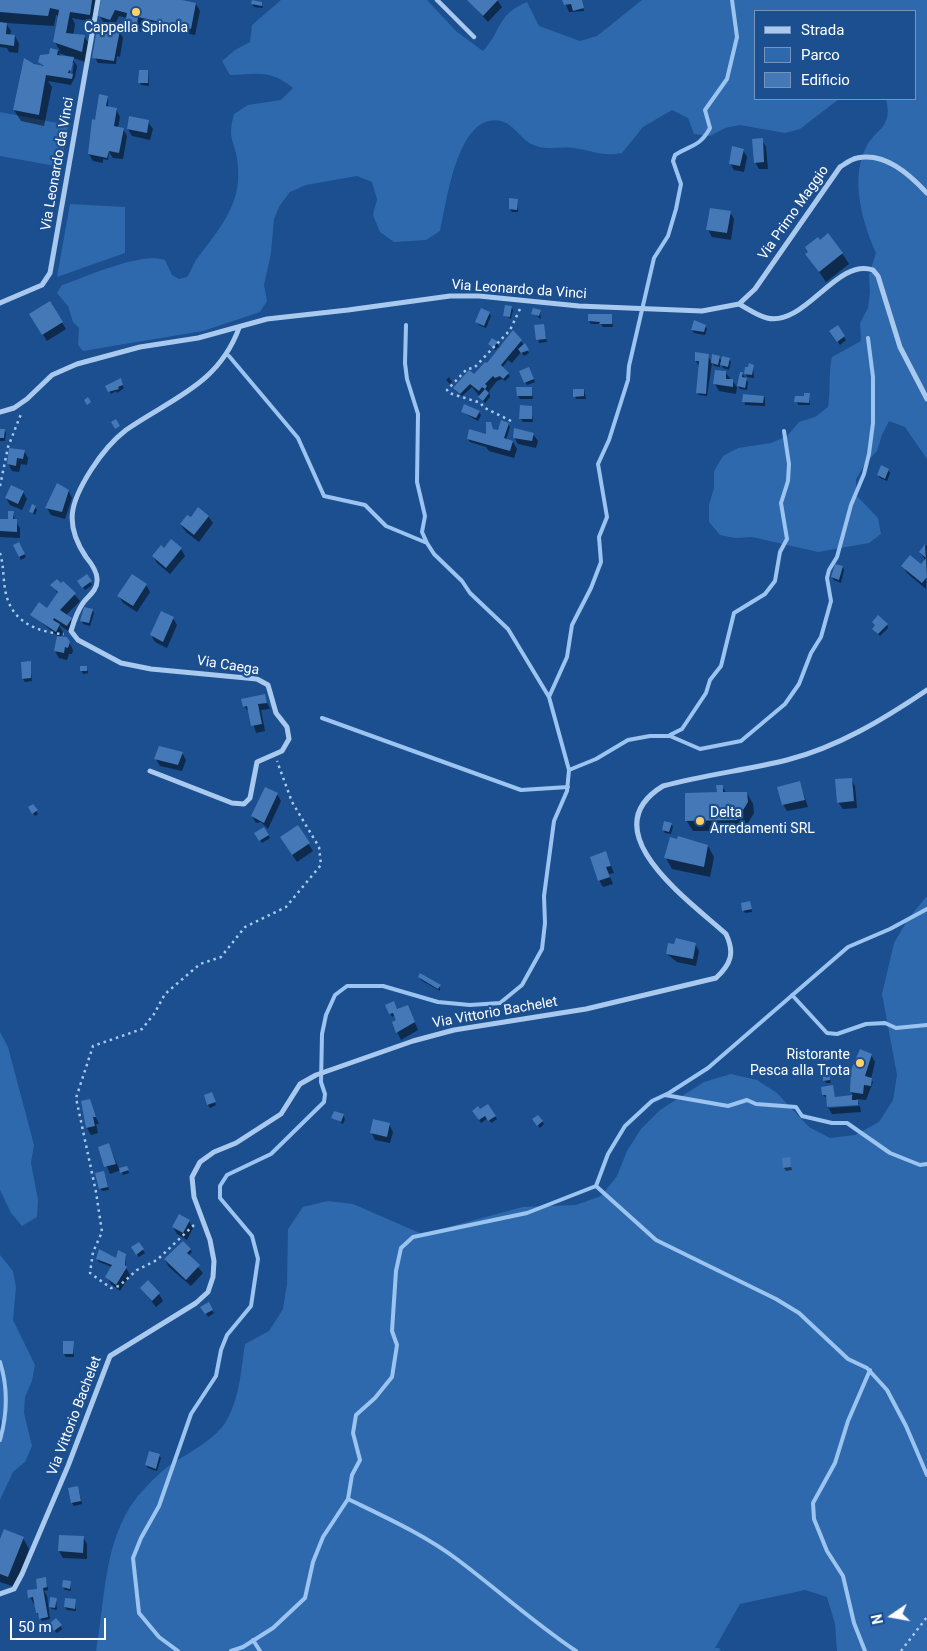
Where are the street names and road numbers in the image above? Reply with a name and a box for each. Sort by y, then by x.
street label: Via Leonardo da Vinci [38,96,78,232]
street label: Via Primo Maggio [755,163,833,263]
street label: Via Leonardo da Vinci [451,277,587,303]
street label: Via Caega [196,653,260,679]
street label: Via Vittorio Bachelet [431,994,559,1032]
street label: Via Vittorio Bachelet [44,1354,106,1478]

